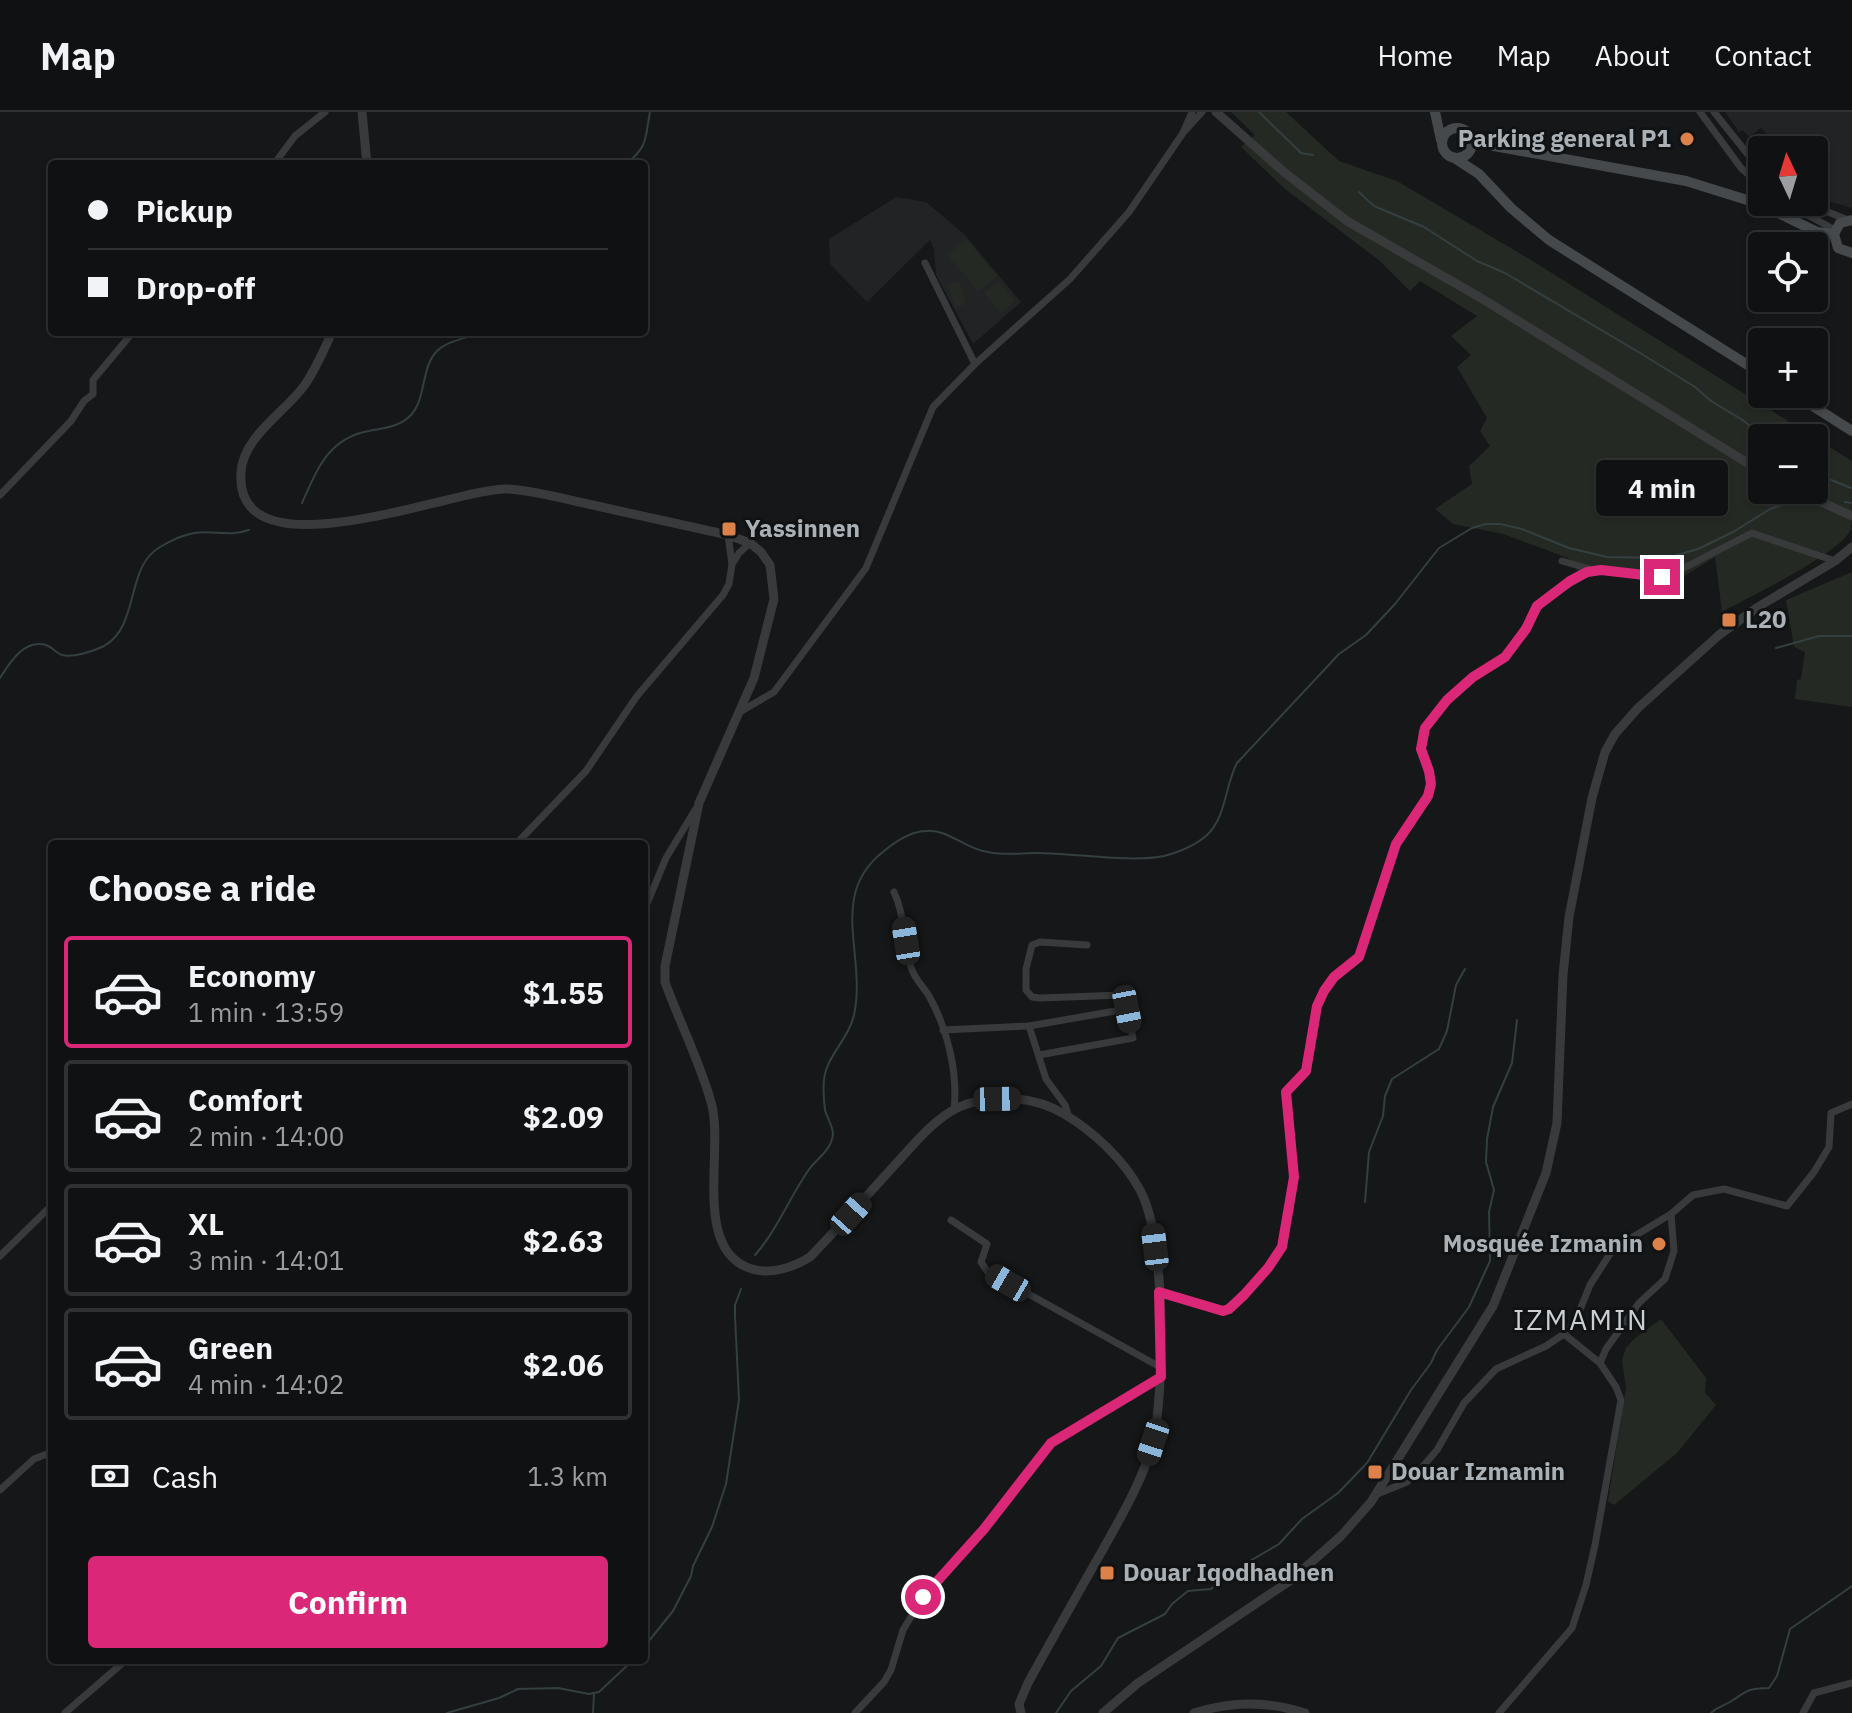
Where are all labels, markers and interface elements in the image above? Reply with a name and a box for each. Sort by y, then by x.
text: Map [40,31,116,80]
text: Home [1377,37,1453,74]
text: Map [1497,37,1551,74]
text: About [1595,37,1670,74]
text: Contact [1714,37,1812,74]
place label: Parking general P1 [1458,122,1671,154]
marker: Parking general P1 [1678,130,1696,148]
north arrow [1748,136,1828,216]
map controls [1748,136,1828,504]
text: Pickup [136,191,233,230]
button: locate [1748,232,1828,312]
text: Drop-off [136,268,255,307]
button: + [1748,328,1828,408]
button: − [1748,424,1828,504]
callout: 4 min [1596,461,1728,517]
text: 4 min [1628,471,1696,505]
place label: Yassinnen [745,512,860,544]
marker: Yassinnen [720,520,738,538]
route end [1644,559,1680,595]
place label: L20 [1745,603,1787,635]
marker: L20 [1720,611,1738,629]
text: Choose a ride [88,864,316,911]
car [890,915,922,967]
icon: car [92,956,164,1028]
text: Economy [188,956,316,995]
text: $1.55 [523,973,604,1012]
car [1111,983,1143,1035]
text: 1 min · 13:59 [188,995,344,1029]
icon: car [92,1080,164,1152]
text: Comfort [188,1080,303,1119]
car [973,1087,1021,1111]
text: $2.09 [523,1097,604,1136]
text: 2 min · 14:00 [188,1119,344,1153]
car [826,1188,876,1240]
icon: car [92,1204,164,1276]
text: XL [188,1204,224,1243]
text: $2.63 [523,1221,604,1260]
car [1140,1222,1170,1272]
place label: Mosquée Izmanin [1443,1227,1643,1259]
marker: Mosquée Izmanin [1650,1235,1668,1253]
text: 3 min · 14:01 [188,1243,344,1277]
car [981,1261,1035,1305]
district label: IZMAMIN [1513,1301,1649,1338]
icon: car [92,1328,164,1400]
text: Green [188,1328,273,1367]
text: $2.06 [523,1345,604,1384]
text: 4 min · 14:02 [188,1367,344,1401]
car [1134,1415,1172,1469]
icon: cash [88,1454,132,1498]
place label: Douar Izmamin [1391,1455,1565,1487]
text: Cash [152,1457,218,1496]
text: 1.3 km [527,1459,608,1493]
marker: Douar Izmamin [1366,1463,1384,1481]
button: Confirm [88,1556,608,1648]
place label: Douar Iqodhadhen [1123,1556,1334,1588]
marker: Douar Iqodhadhen [1098,1564,1116,1582]
route start [905,1579,941,1615]

